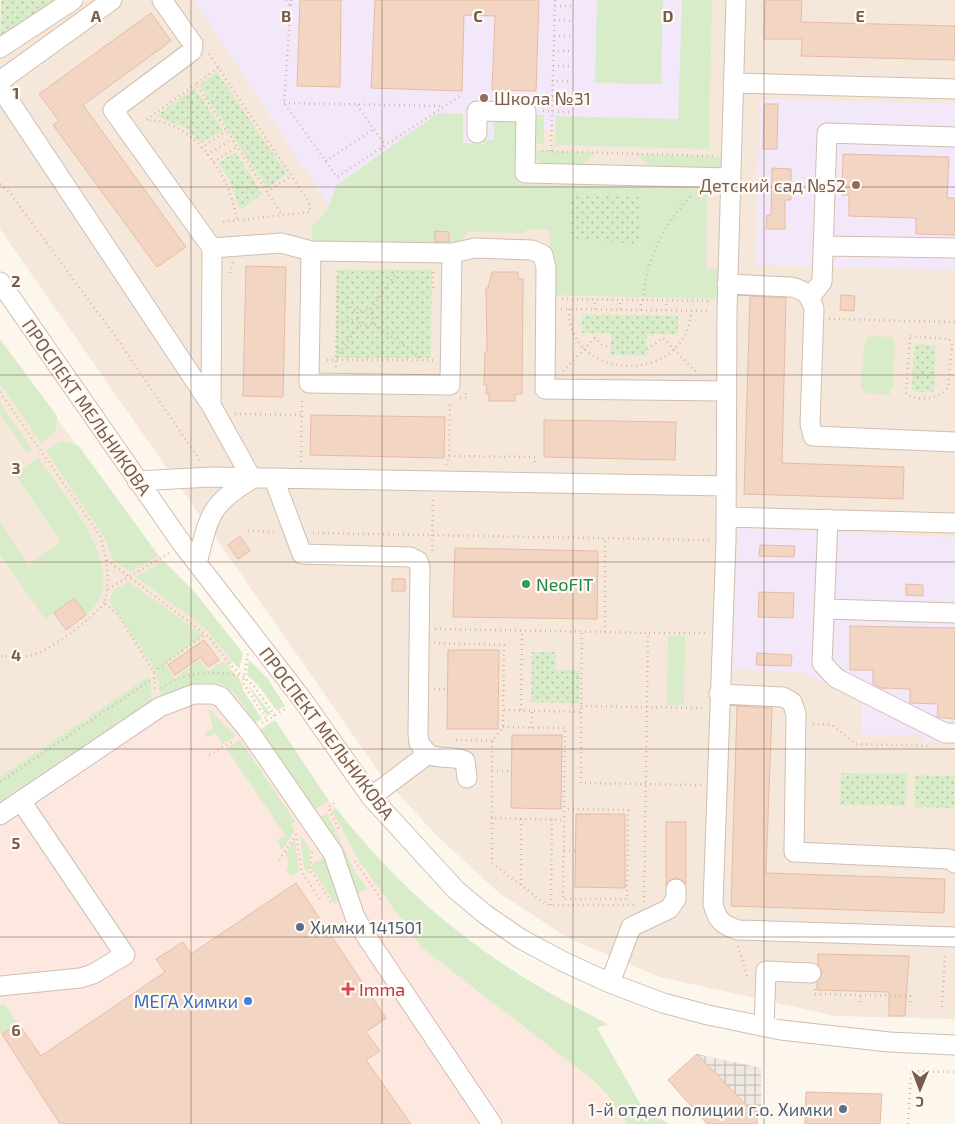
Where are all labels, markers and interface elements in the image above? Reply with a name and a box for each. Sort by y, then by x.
text: A [91,6,102,25]
text: B [281,6,291,25]
text: C [473,6,483,25]
text: D [663,6,674,25]
text: E [855,6,865,25]
text: 1 [13,83,19,102]
place label: Школа №31 [494,87,591,109]
marker: Школа №31 [478,92,490,104]
place label: Детский сад №52 [699,174,846,196]
marker: Детский сад №52 [850,179,862,191]
text: 2 [11,271,21,290]
street label: ПРОСПЕКТ МЕЛЬНИКОВА [18,315,157,500]
text: 3 [11,458,21,477]
place label: NeoFIT [536,573,594,595]
marker: NeoFIT [520,578,532,590]
street label: ПРОСПЕКТ МЕЛЬНИКОВА [255,642,399,824]
text: 4 [11,645,21,664]
text: 5 [12,833,21,852]
place label: Химки 141501 [310,916,422,938]
marker: Химки 141501 [294,921,306,933]
place label: Imma [359,978,405,1000]
marker: Imma [341,982,355,996]
place label: МЕГА Химки [134,990,238,1012]
marker: МЕГА Химки [242,995,254,1007]
text: 6 [11,1020,21,1039]
north arrow [895,1064,945,1114]
text: С [915,1094,924,1111]
place label: 1-й отдел полиции г.о. Химки [588,1098,833,1120]
marker: 1-й отдел полиции г.о. Химки [837,1103,849,1115]

